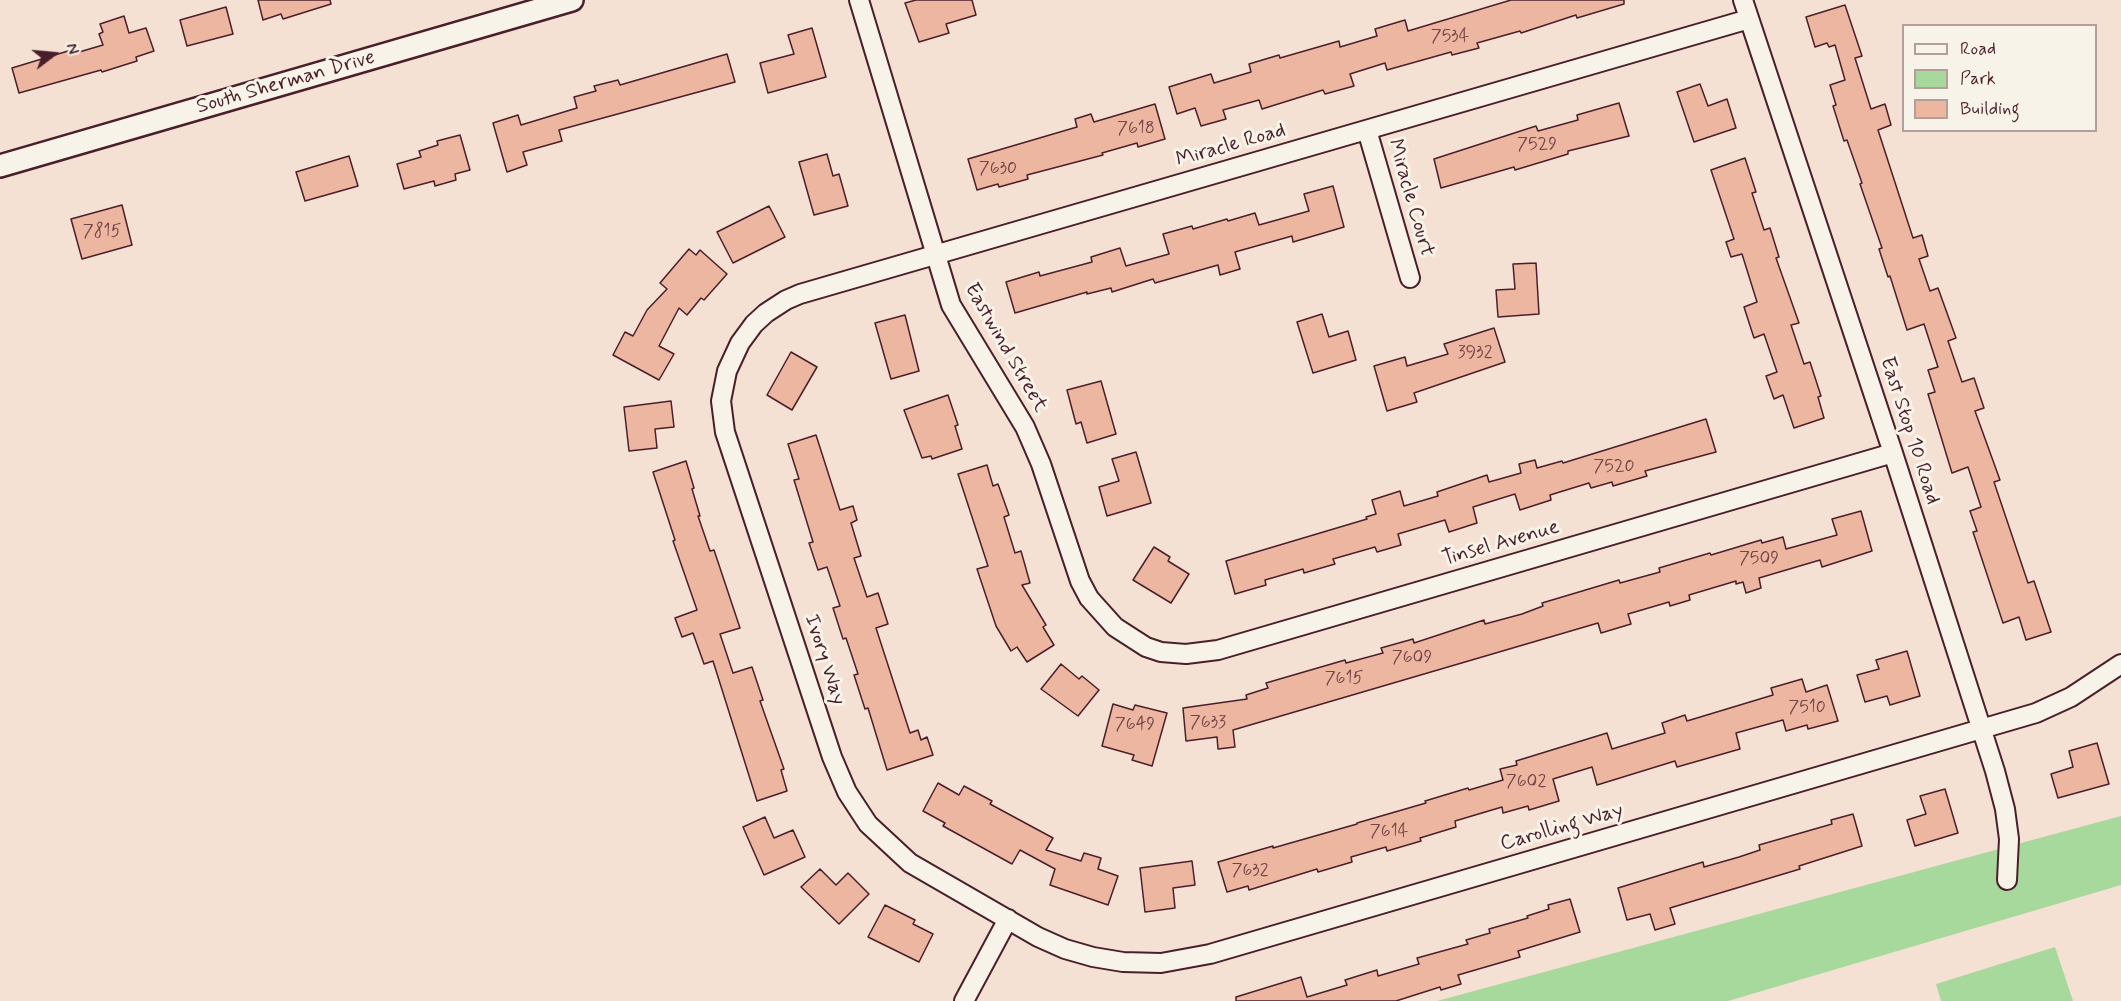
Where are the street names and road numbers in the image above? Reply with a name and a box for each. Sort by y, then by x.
street label: South Sherman Drive [194,45,378,121]
street label: Miracle Road [1173,118,1289,174]
street label: Miracle Court [1381,136,1439,260]
street label: Eastwind Street [958,279,1052,417]
street label: East Stop 10 Road [1873,354,1945,508]
street label: Tinsel Avenue [1440,515,1562,573]
street label: Ivory Way [798,611,850,709]
street label: Carolling Way [1498,798,1626,858]

